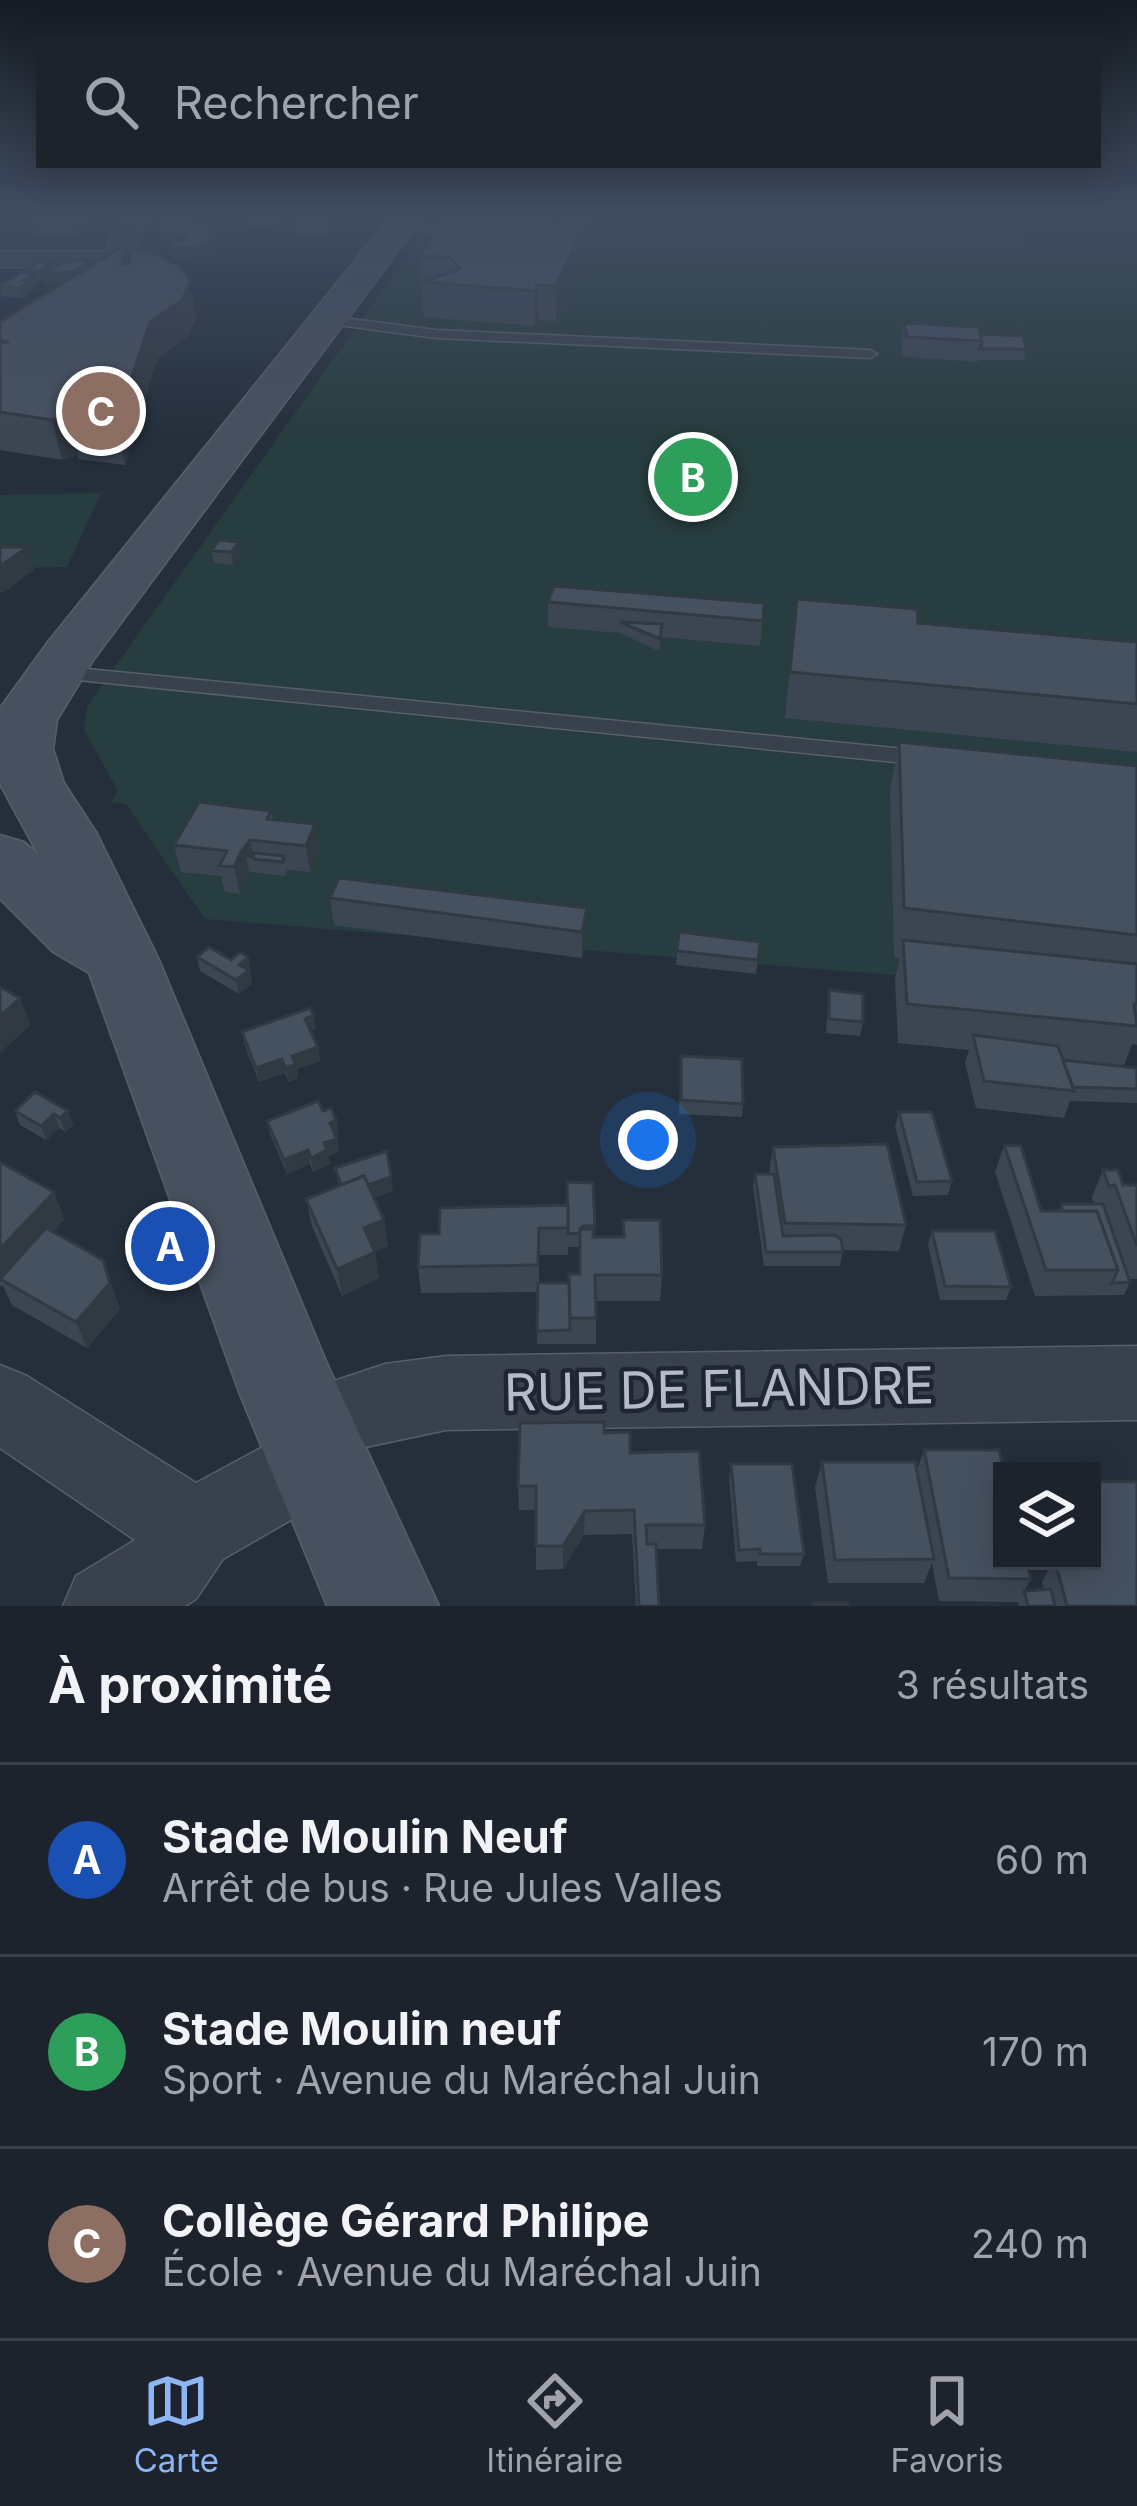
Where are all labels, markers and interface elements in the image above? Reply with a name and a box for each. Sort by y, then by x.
search box [36,36,1101,168]
icon: search [78,69,144,135]
text: Rechercher [174,75,419,130]
pin: C [62,366,140,456]
pin: B [654,432,732,522]
your location [618,1110,678,1170]
pin: A [131,1201,209,1291]
street label: RUE DE FLANDRE [503,1354,935,1423]
map controls [993,1462,1101,1570]
button: layers [993,1462,1101,1570]
text: À proximité [48,1654,332,1715]
text: 3 résultats [896,1661,1089,1708]
text: Stade Moulin Neuf [162,1809,568,1864]
text: A [72,1836,102,1883]
text: 60 m [995,1836,1089,1883]
text: Arrêt de bus · Rue Jules Valles [162,1864,723,1911]
text: Stade Moulin neuf [162,2001,561,2056]
text: B [74,2028,100,2075]
text: 170 m [982,2028,1089,2075]
text: Sport · Avenue du Maréchal Juin [162,2056,761,2103]
text: Collège Gérard Philipe [162,2193,650,2248]
text: C [73,2220,101,2267]
text: 240 m [971,2220,1089,2267]
text: École · Avenue du Maréchal Juin [162,2248,762,2295]
tab: Carte [134,2368,219,2480]
tab: Itinéraire [486,2368,623,2480]
tab: Favoris [891,2368,1003,2480]

